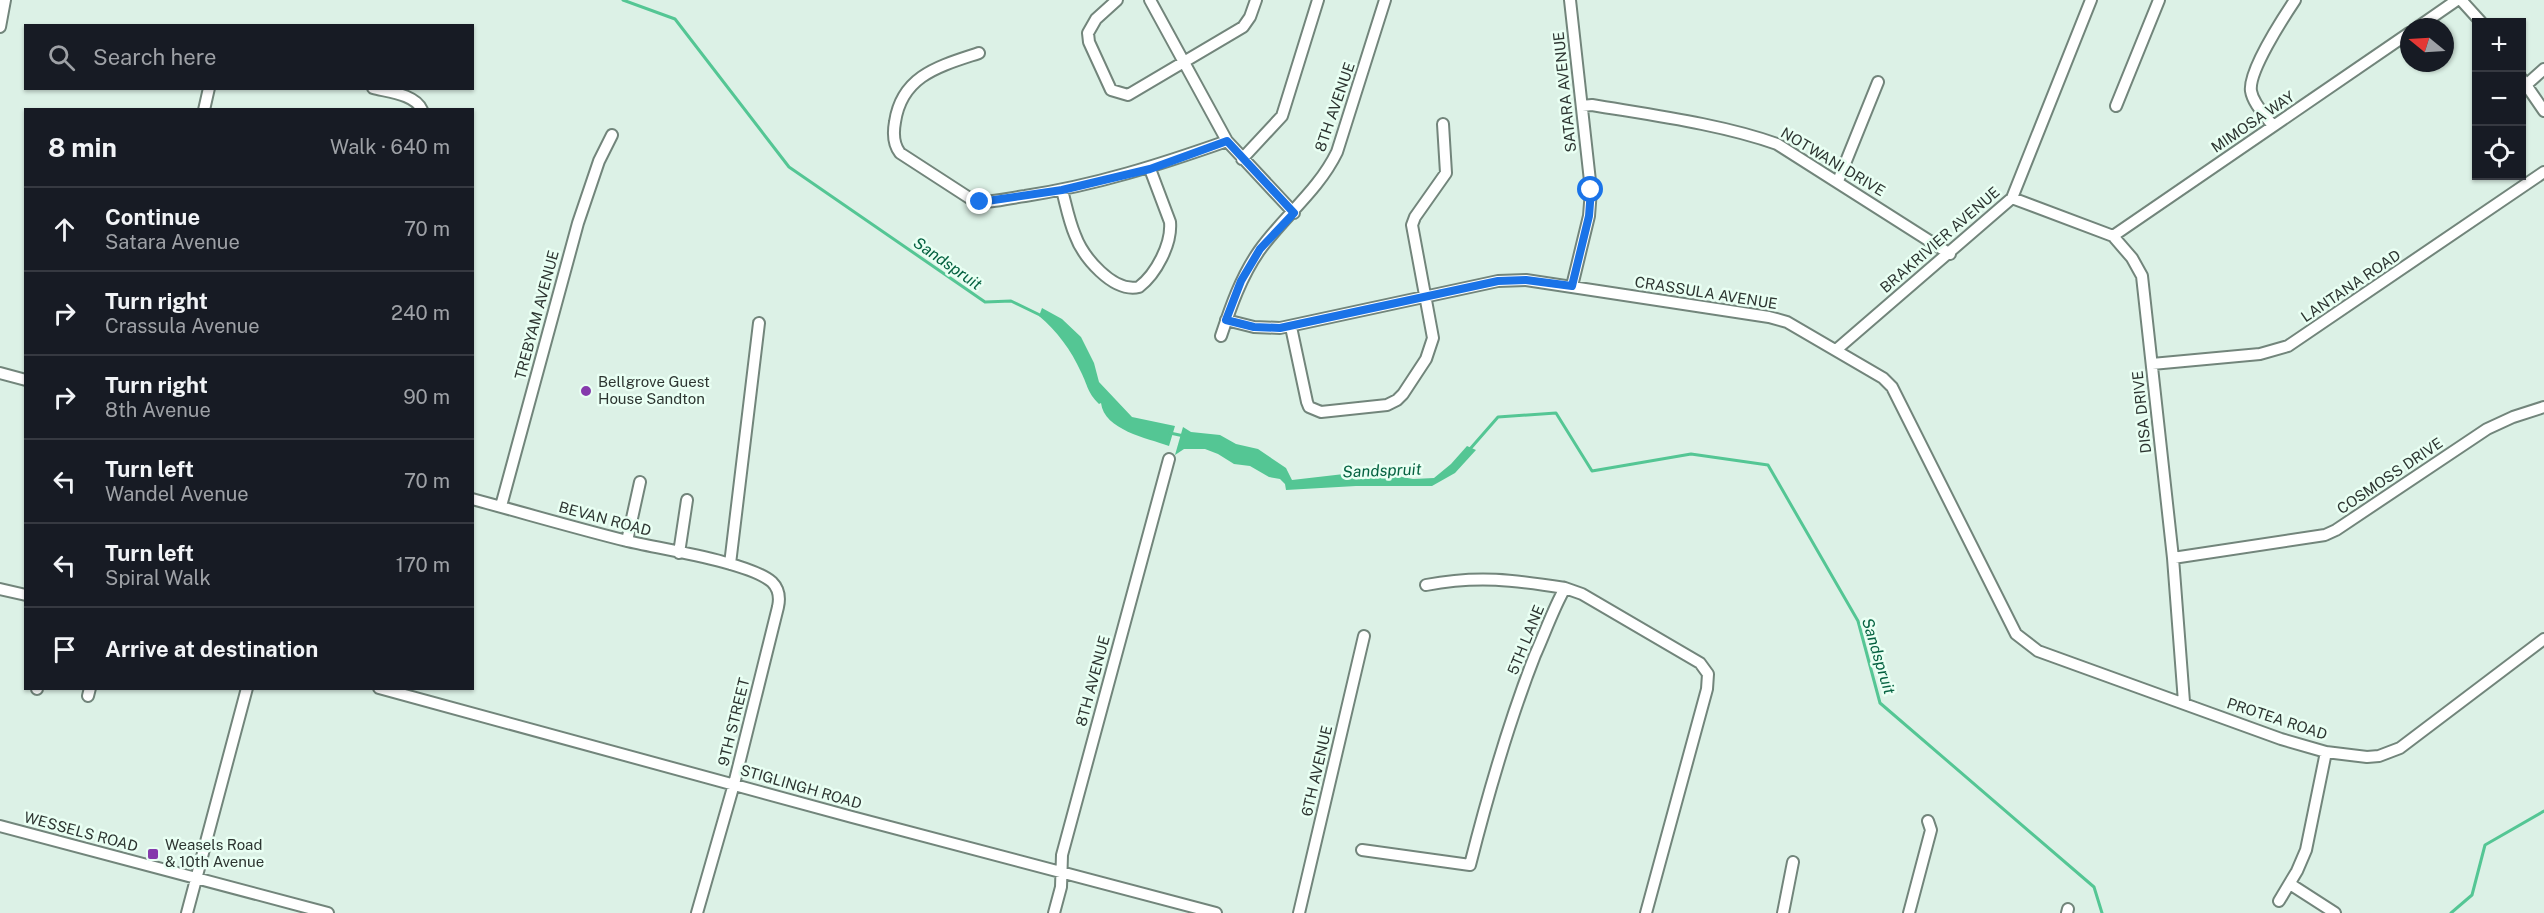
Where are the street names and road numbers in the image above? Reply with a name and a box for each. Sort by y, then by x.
street label: SATARA AVENUE [1550,31,1579,153]
street label: 8TH AVENUE [1311,60,1358,154]
street label: MIMOSA WAY [2208,87,2298,156]
street label: NOTWANI DRIVE [1778,124,1888,199]
street label: BRAKRIVIER AVENUE [1876,183,2003,296]
street label: LANTANA ROAD [2298,246,2404,325]
street label: TREBYAM AVENUE [511,248,562,381]
street label: CRASSULA AVENUE [1633,273,1779,312]
street label: DISA DRIVE [2129,370,2154,454]
street label: COSMOSS DRIVE [2334,434,2446,517]
street label: BEVAN ROAD [557,498,653,539]
street label: 5TH LANE [1504,602,1547,677]
street label: 8TH AVENUE [1072,634,1113,728]
street label: 9TH STREET [714,676,753,768]
street label: PROTEA ROAD [2225,694,2330,743]
street label: 6TH AVENUE [1298,724,1335,818]
street label: STIGLINGH ROAD [738,761,864,812]
street label: WESSELS ROAD [22,808,140,855]

